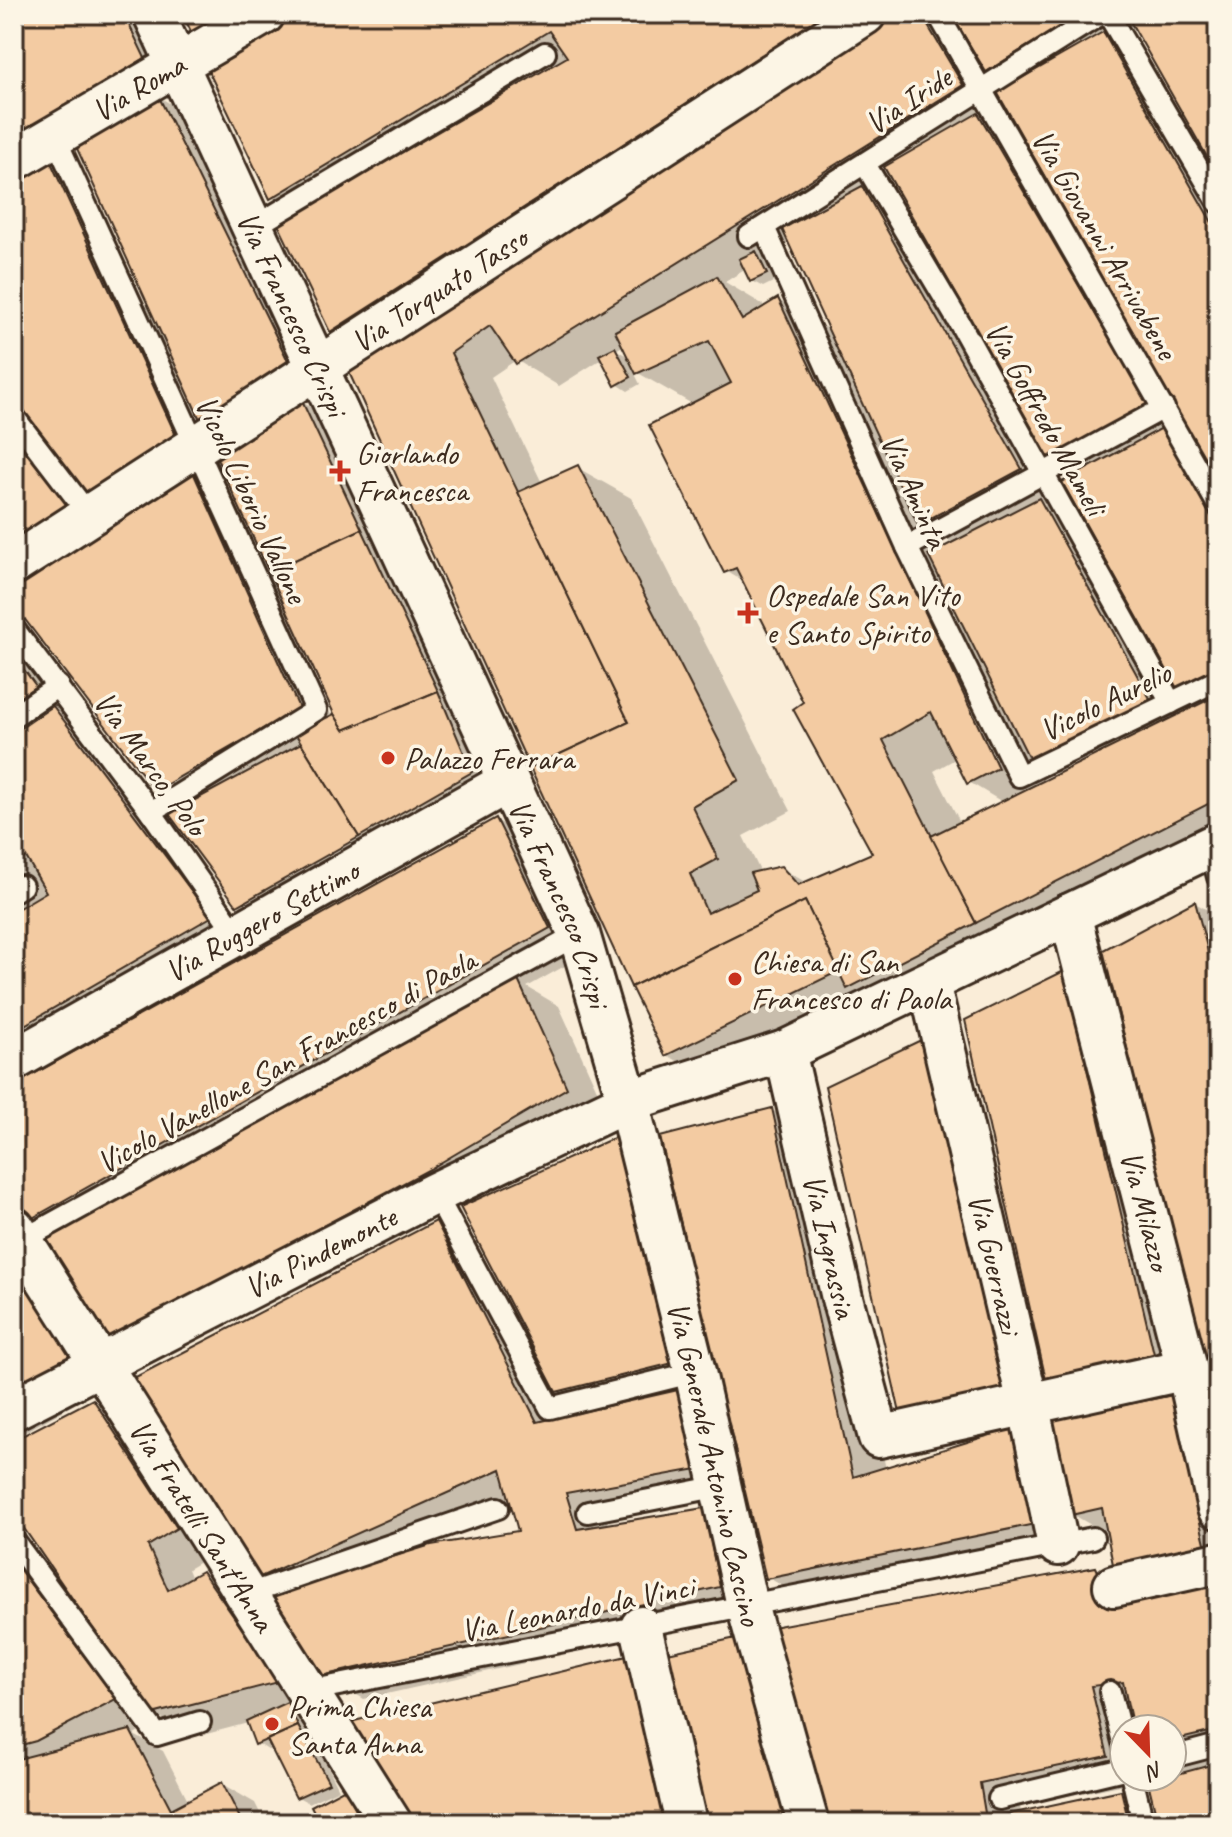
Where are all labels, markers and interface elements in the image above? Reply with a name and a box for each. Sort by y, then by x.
street label: Via Roma [84,44,194,131]
street label: Via Iride [857,56,962,144]
street label: Via Giovanni Arrivabene [1022,122,1188,369]
street label: Via Francesco Crispi [227,205,359,426]
street label: Via Torquato Tasso [343,216,538,362]
street label: Via Goffredo Mameli [975,314,1118,526]
street label: Vicolo Liborio Vallone [186,389,319,612]
street label: Via Aminta [871,428,959,557]
place label: Giorlando Francesca [356,433,470,511]
marker: Giorlando Francesca [331,462,349,480]
place label: Ospedale San Vito e Santo Spirito [766,575,961,653]
marker: Ospedale San Vito e Santo Spirito [737,602,759,624]
street label: Vicolo Aurelio [1033,651,1179,751]
street label: Via Marco, Polo [85,683,219,846]
place label: Palazzo Ferrara [404,738,577,779]
marker: Palazzo Ferrara [379,749,397,767]
street label: Via Francesco Crispi [499,793,620,1016]
street label: Via Ruggero Settimo [158,848,369,992]
street label: Vicolo Vanellone San Francesco di Paola [89,938,486,1183]
place label: Chiesa di San Francesco di Paola [751,941,954,1019]
marker: Chiesa di San Francesco di Paola [726,970,744,988]
street label: Via Milazzo [1111,1146,1182,1278]
street label: Via Ingrassia [793,1170,867,1324]
street label: Via Guerrazzi [958,1189,1032,1341]
street label: Via Pindemonte [237,1195,406,1308]
street label: Via Generale Antonino Cascino [657,1297,772,1632]
street label: Via Fratelli Sant'Anna [120,1412,285,1641]
street label: Via Leonardo da Vinci [457,1565,701,1651]
place label: Prima Chiesa Santa Anna [288,1686,433,1764]
north arrow [1108,1713,1188,1793]
marker: Prima Chiesa Santa Anna [263,1715,281,1733]
text: N [1141,1755,1167,1787]

